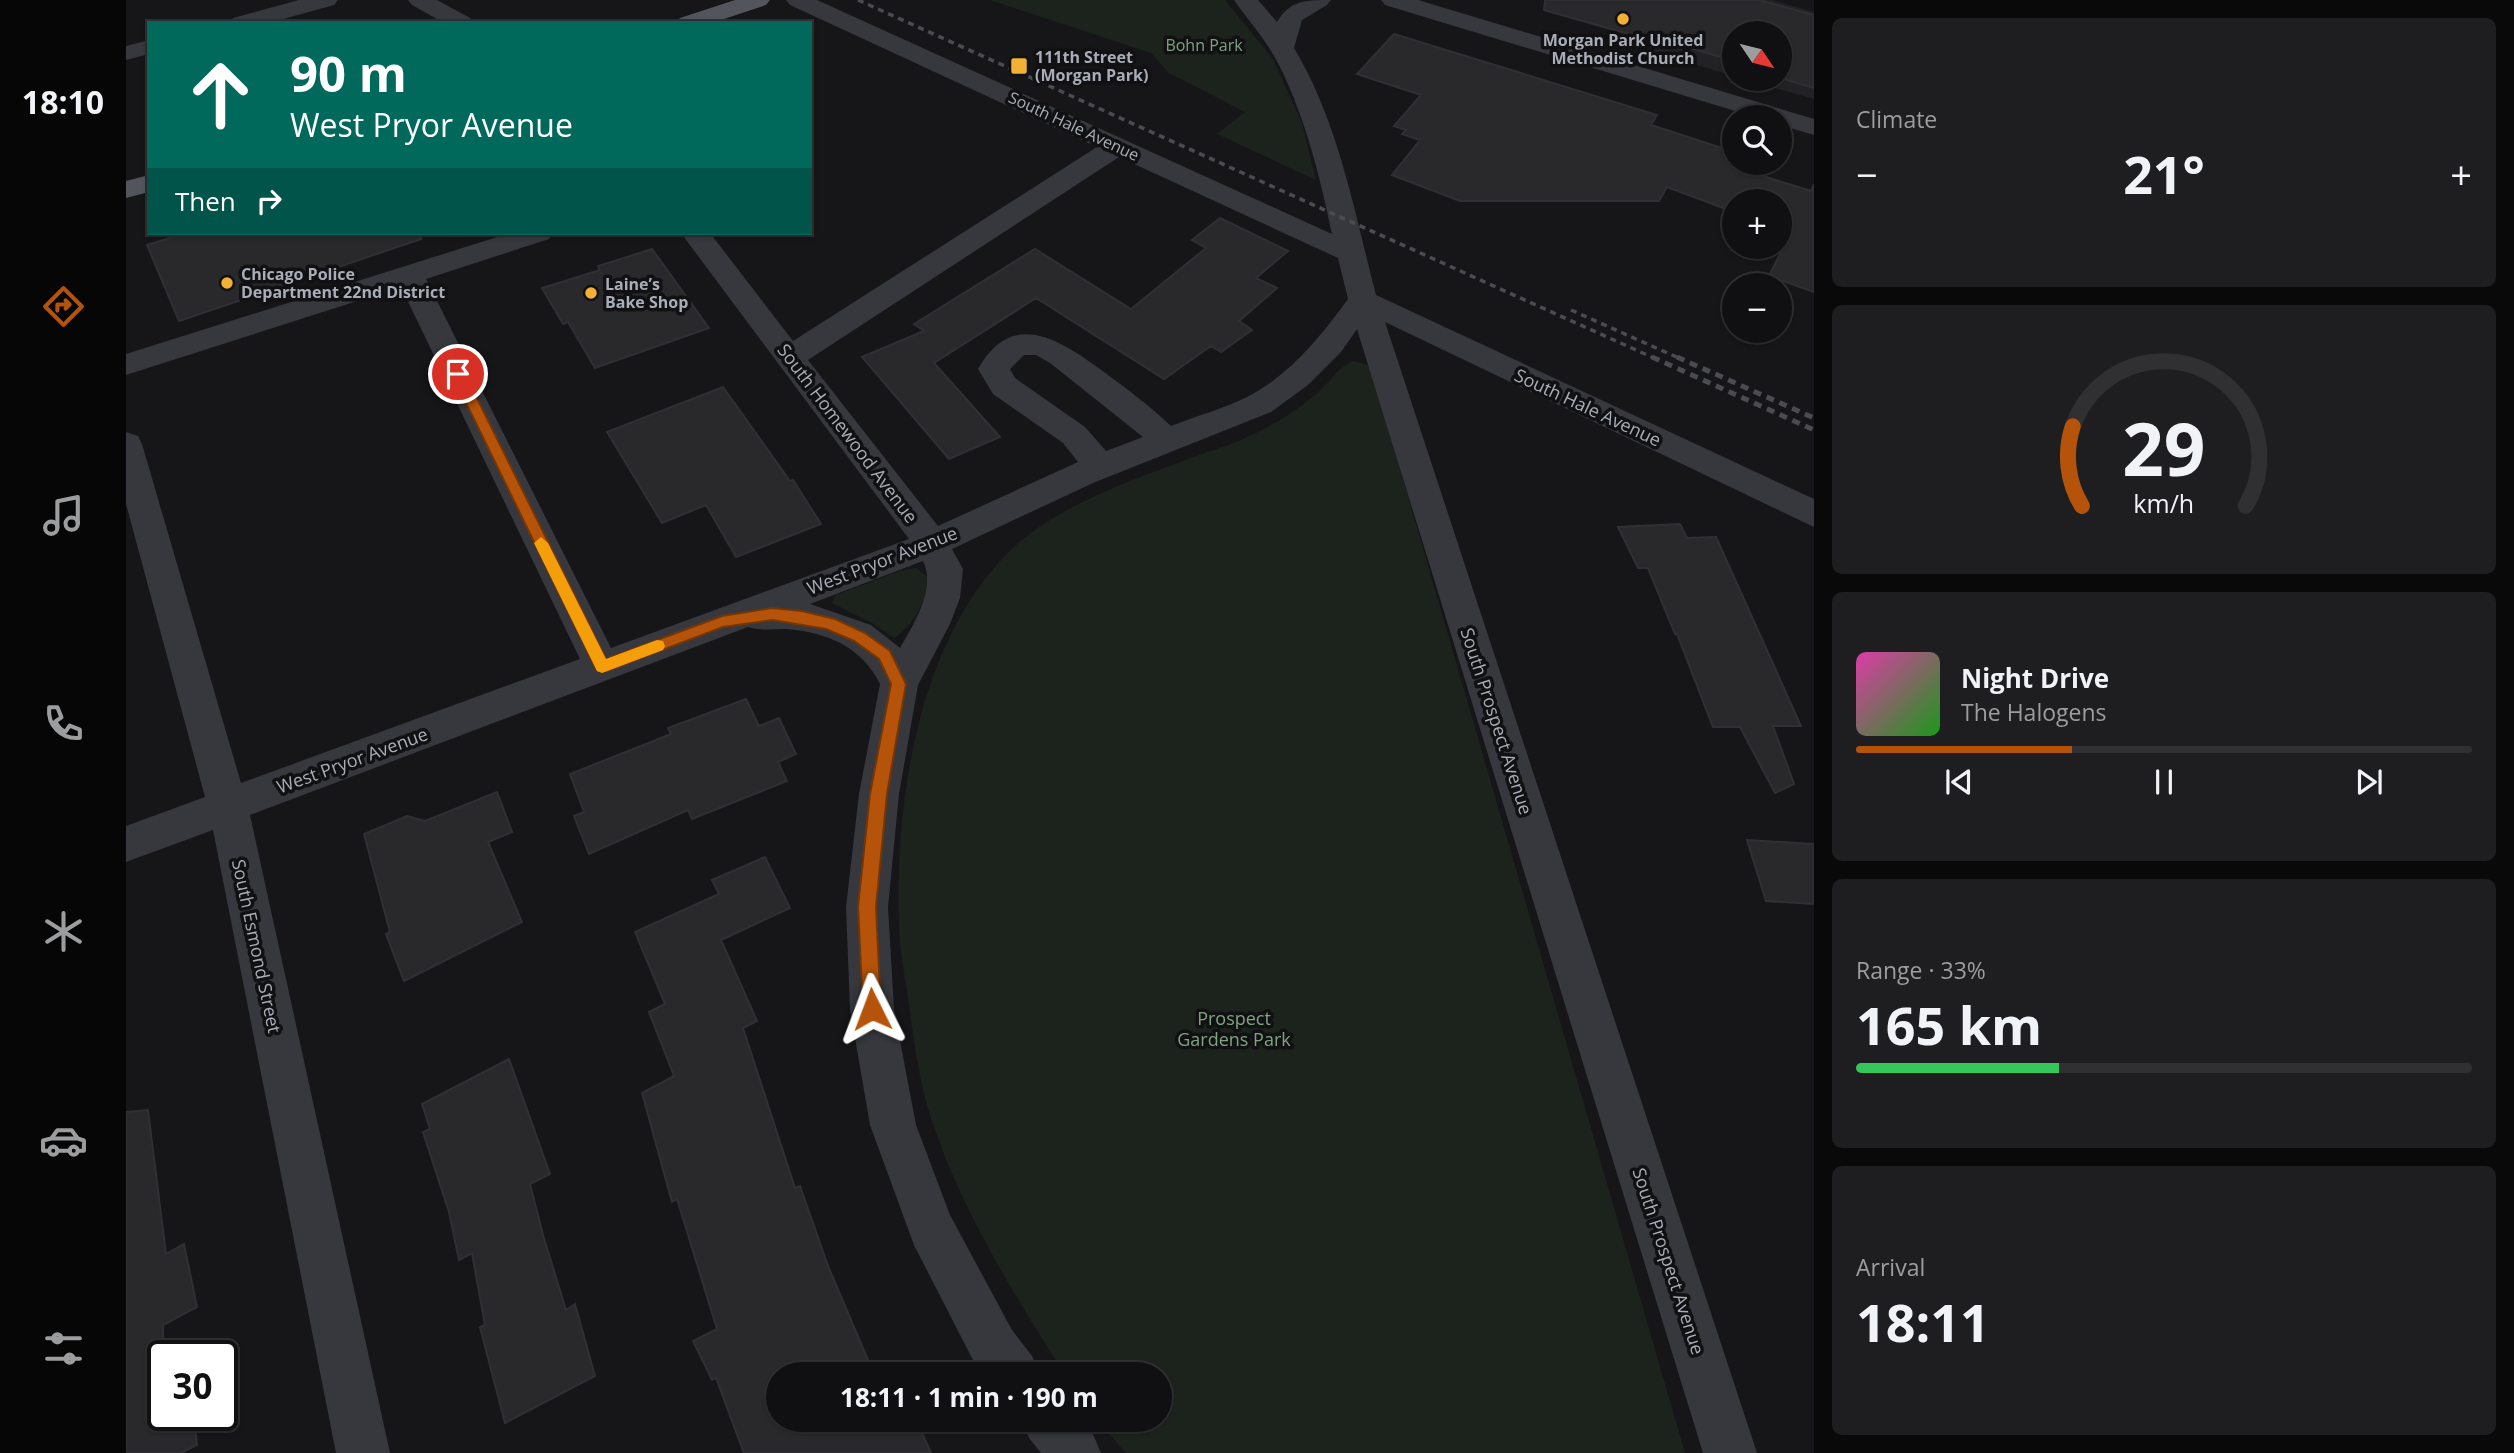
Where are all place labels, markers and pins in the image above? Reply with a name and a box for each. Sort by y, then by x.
marker: Morgan Park United Methodist Church [1615,11,1631,27]
place label: Morgan Park United Methodist Church [1543,29,1703,69]
place label: 111th Street (Morgan Park) [1035,46,1148,86]
marker: 111th Street (Morgan Park) [1009,56,1029,76]
place label: Chicago Police Department 22nd District [241,263,445,303]
place label: Laine’s Bake Shop [605,273,688,313]
marker: Chicago Police Department 22nd District [219,275,235,291]
marker: Laine’s Bake Shop [583,285,599,301]
pin [428,344,488,404]

